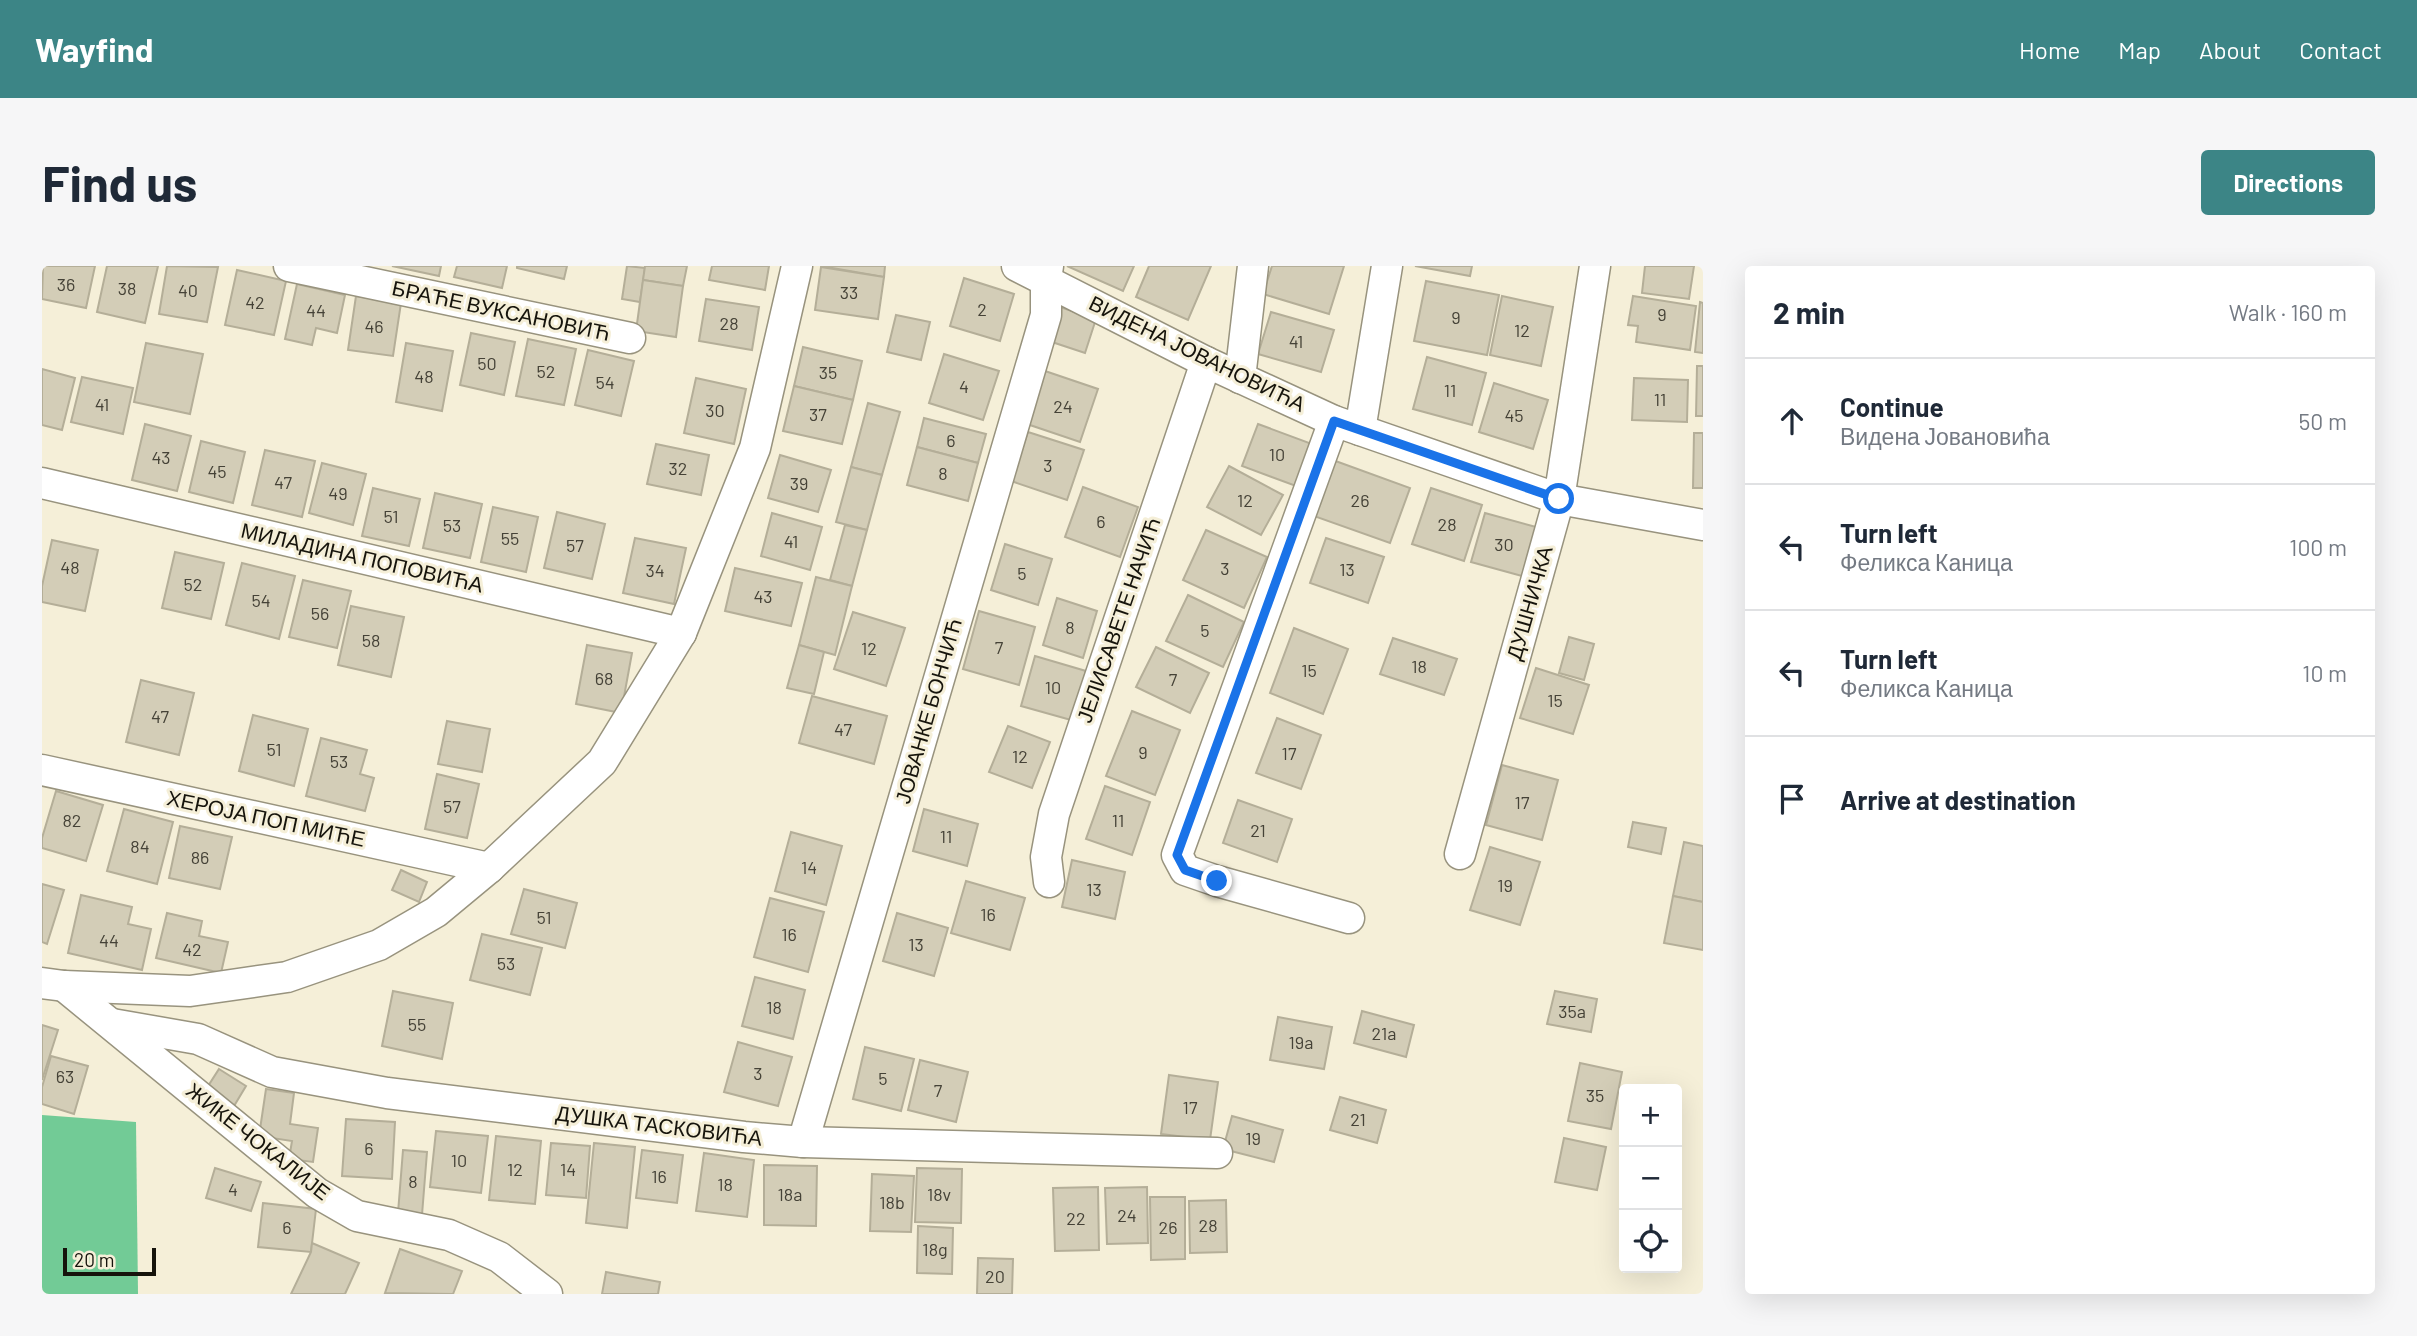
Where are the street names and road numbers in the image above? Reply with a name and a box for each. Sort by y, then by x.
street label: БРАЋЕ ВУКСАНОВИЋ [390,274,613,345]
street label: ВИДЕНА ЈОВАНОВИЋА [1085,289,1310,416]
street label: ЈЕЛИСАВЕТЕ НАЧИЋ [1071,513,1165,726]
street label: МИЛАДИНА ПОПОВИЋА [239,517,486,597]
street label: ДУШНИЧКА [1500,543,1557,663]
street label: ЈОВАНКЕ БОНЧИЋ [889,615,966,806]
street label: ХЕРОЈА ПОП МИЋЕ [165,784,368,851]
street label: ЖИКЕ ЧОКАЛИЈЕ [182,1077,336,1205]
street label: ДУШКА ТАСКОВИЋА [555,1099,764,1150]

